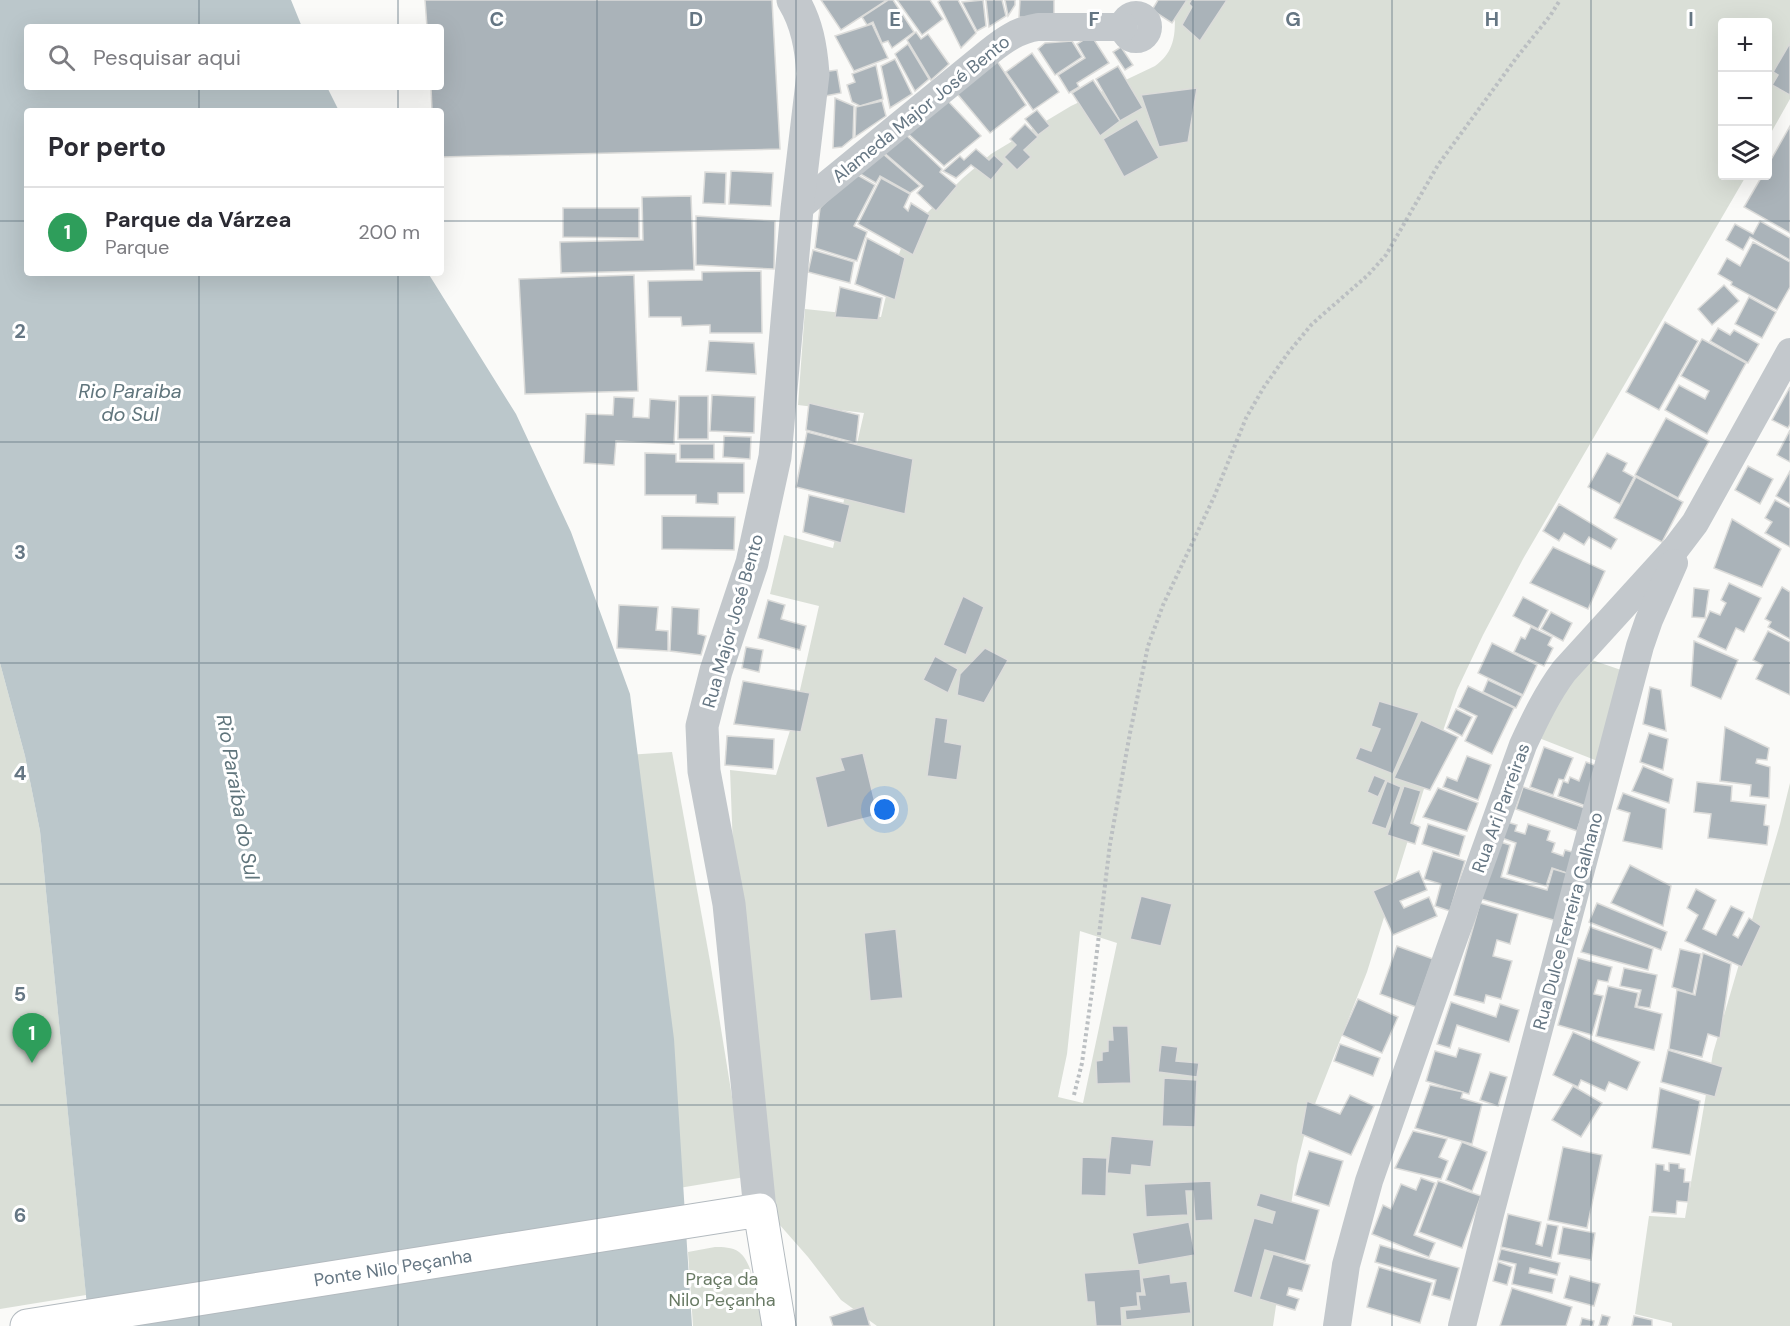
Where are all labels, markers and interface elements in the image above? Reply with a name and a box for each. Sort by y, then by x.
text: C [490,6,504,32]
text: D [689,6,703,32]
text: E [889,6,901,32]
text: F [1088,6,1100,32]
text: G [1285,6,1301,32]
text: H [1485,6,1499,32]
text: I [1688,6,1694,32]
map controls [1718,18,1772,180]
button: + [1718,18,1772,72]
search box [24,24,444,90]
street label: Alameda Major José Bento [827,30,1015,188]
icon: search [45,41,78,74]
text: Pesquisar aqui [93,43,241,72]
button: − [1718,72,1772,126]
button: layers [1718,126,1772,180]
text: Por perto [48,130,166,164]
text: Parque da Várzea [105,205,291,234]
text: 1 [64,219,71,245]
text: 200 m [358,219,420,245]
text: Parque [105,234,169,260]
text: 2 [14,318,26,344]
water label: Rio Paraiba do Sul [78,378,182,427]
street label: Rua Major José Bento [697,531,769,711]
text: 3 [14,539,26,565]
water label: Rio Paraíba do Sul [211,712,265,882]
street label: Rua Ari Parreiras [1466,740,1536,876]
text: 4 [14,760,27,786]
your location [870,795,899,824]
street label: Rua Dulce Ferreira Galhano [1527,809,1609,1033]
text: 5 [14,981,26,1007]
pin: 1 [12,1014,51,1063]
text: 6 [14,1202,26,1228]
street label: Ponte Nilo Peçanha [312,1244,474,1292]
park label: Praça da Nilo Peçanha [669,1267,775,1312]

